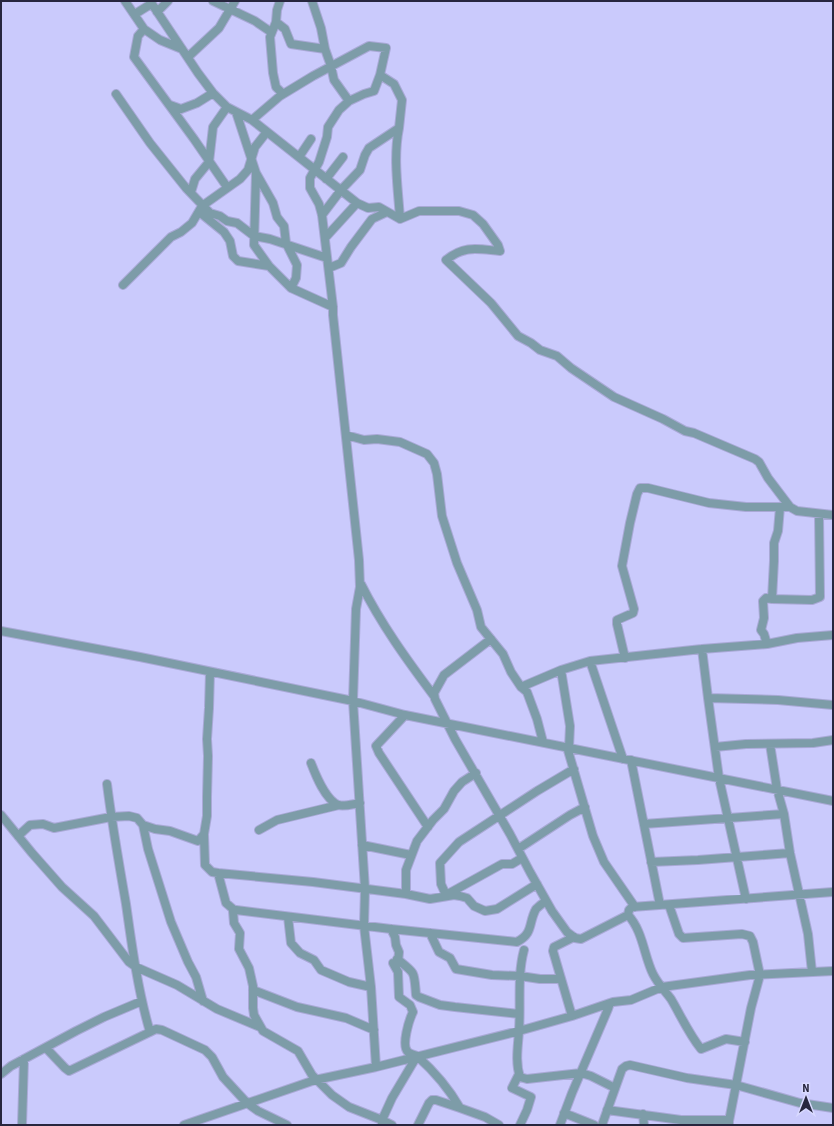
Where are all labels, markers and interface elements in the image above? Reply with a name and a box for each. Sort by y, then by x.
north arrow [786,1078,826,1118]
text: N [802,1081,810,1096]

